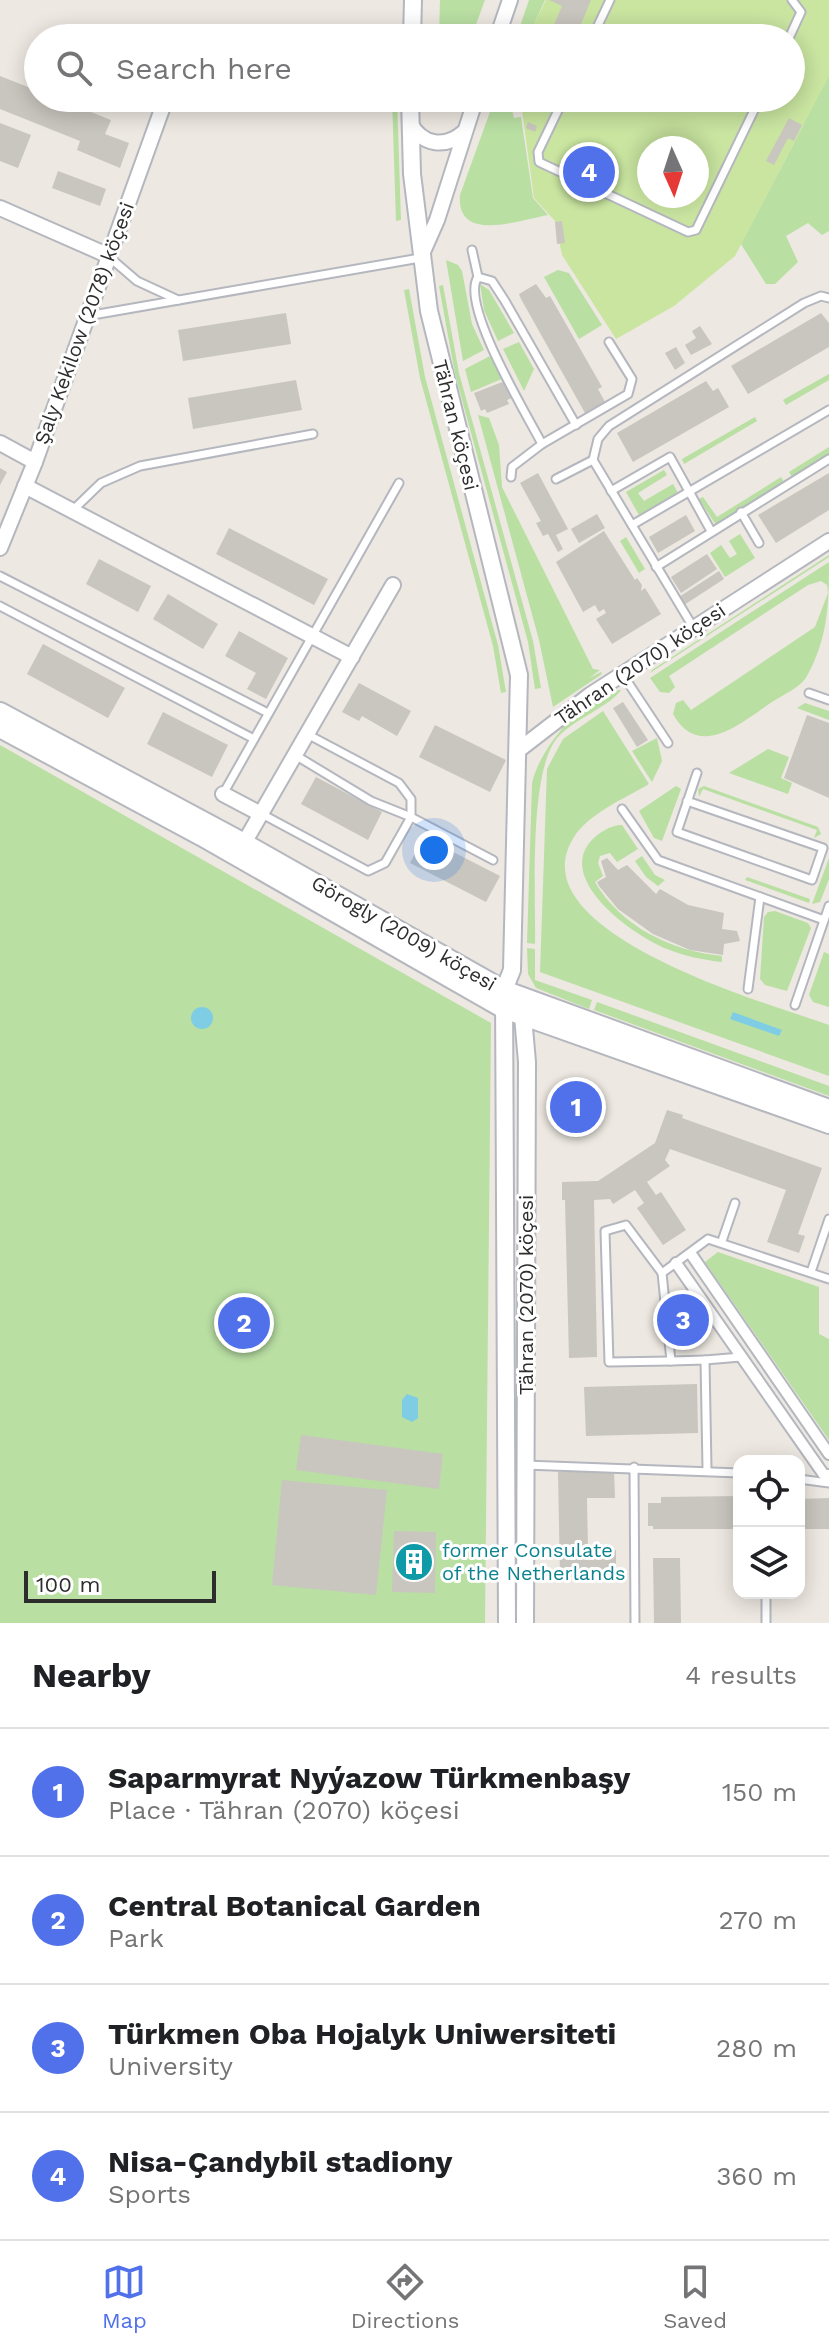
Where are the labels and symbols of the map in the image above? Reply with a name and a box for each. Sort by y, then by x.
north arrow [637,136,709,208]
pin: 4 [563,142,615,202]
street label: Şaly Kekilow (2078) köçesi [29,199,139,447]
street label: Tähran köçesi [428,357,484,493]
street label: Tähran (2070) köçesi [550,598,730,730]
your location [414,830,454,870]
street label: Görogly (2009) köçesi [307,870,501,996]
pin: 1 [550,1077,602,1137]
street label: Tähran (2070) köçesi [514,1195,538,1395]
pin: 3 [657,1290,709,1350]
pin: 2 [218,1293,270,1353]
place label: former Consulate of the Netherlands [442,1538,626,1585]
building icon: former Consulate of the Netherlands [393,1541,435,1583]
scale bar [24,1567,216,1603]

